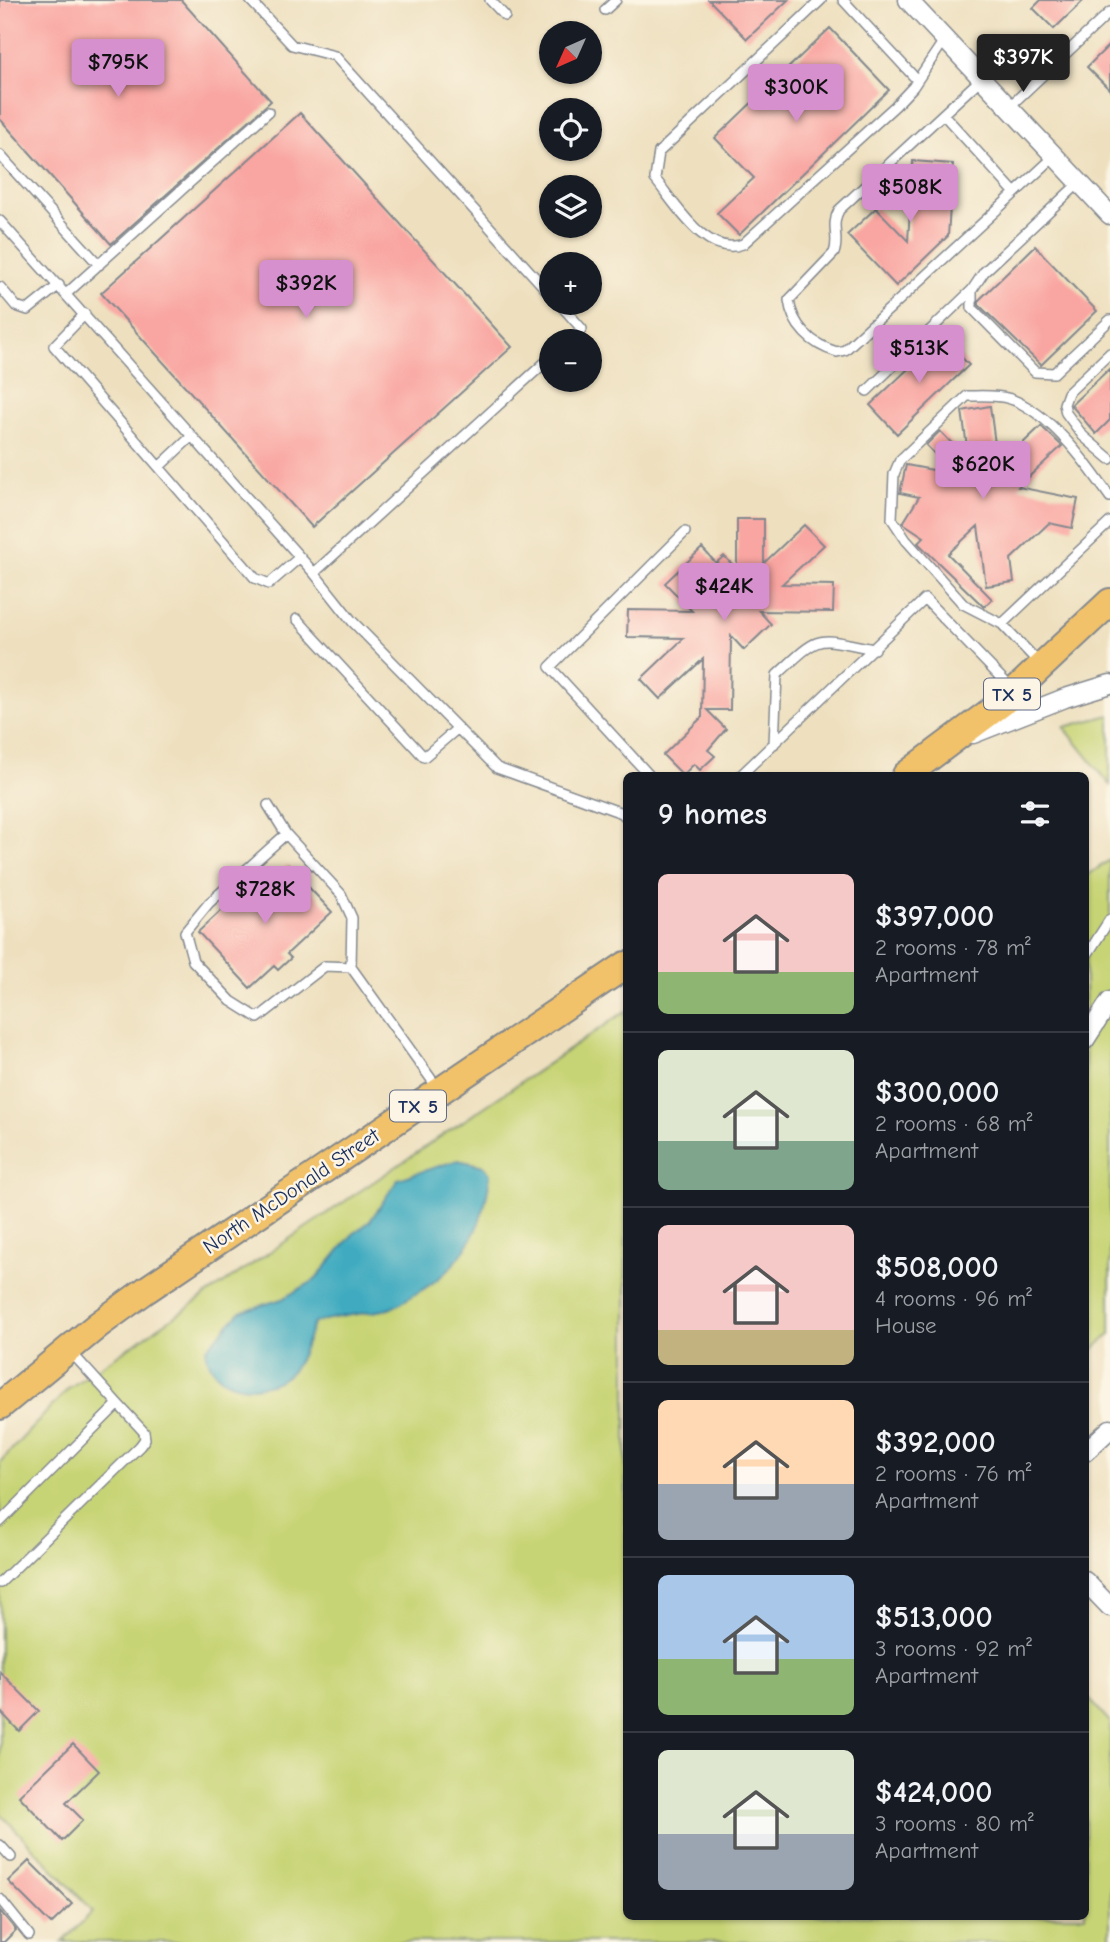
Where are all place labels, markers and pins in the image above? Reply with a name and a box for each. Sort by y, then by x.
pin: $397K [974,34,1072,94]
pin: $795K [69,40,167,99]
pin: $300K [747,64,845,124]
pin: $508K [861,164,959,224]
pin: $392K [257,260,355,320]
pin: $513K [870,326,968,385]
pin: $620K [934,442,1032,501]
pin: $424K [675,564,773,623]
pin: $728K [216,866,314,926]

